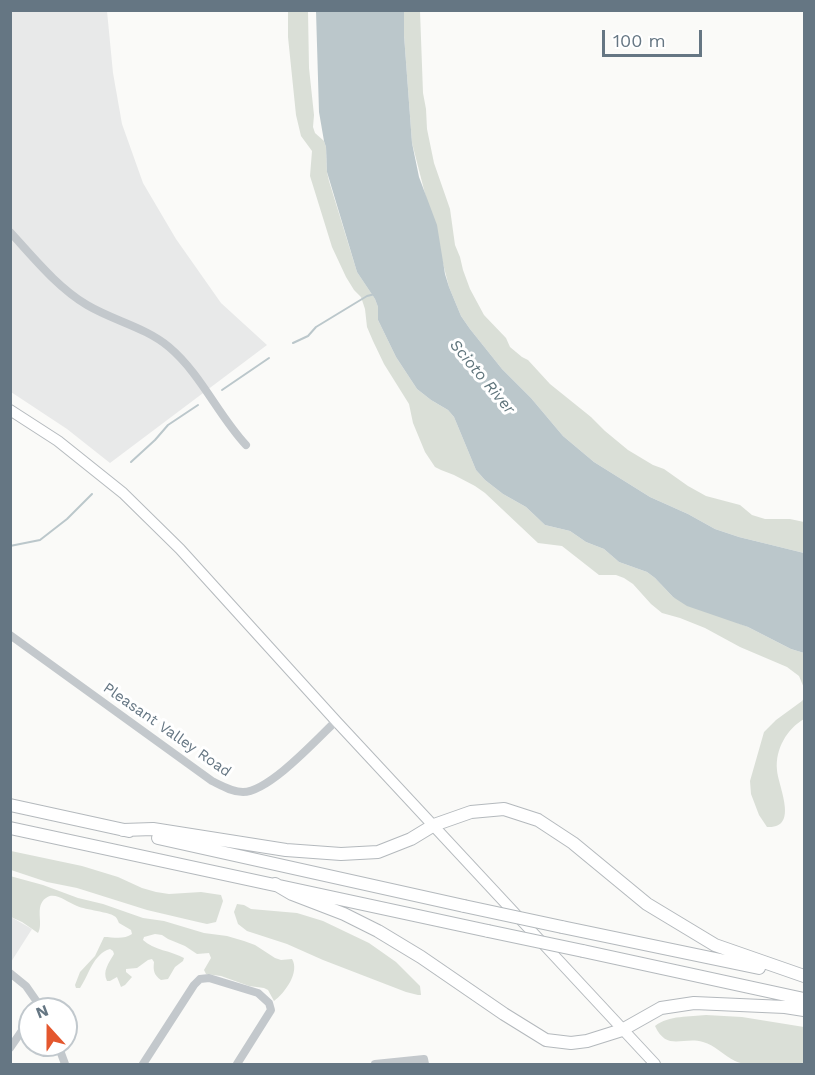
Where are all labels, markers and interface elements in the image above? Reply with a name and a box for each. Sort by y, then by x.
scale bar [605,18,706,56]
text: 100 m [613,30,666,51]
water label: Scioto River [445,336,519,418]
street label: Pleasant Valley Road [100,679,234,781]
north arrow [18,997,78,1057]
text: N [33,1001,51,1023]

